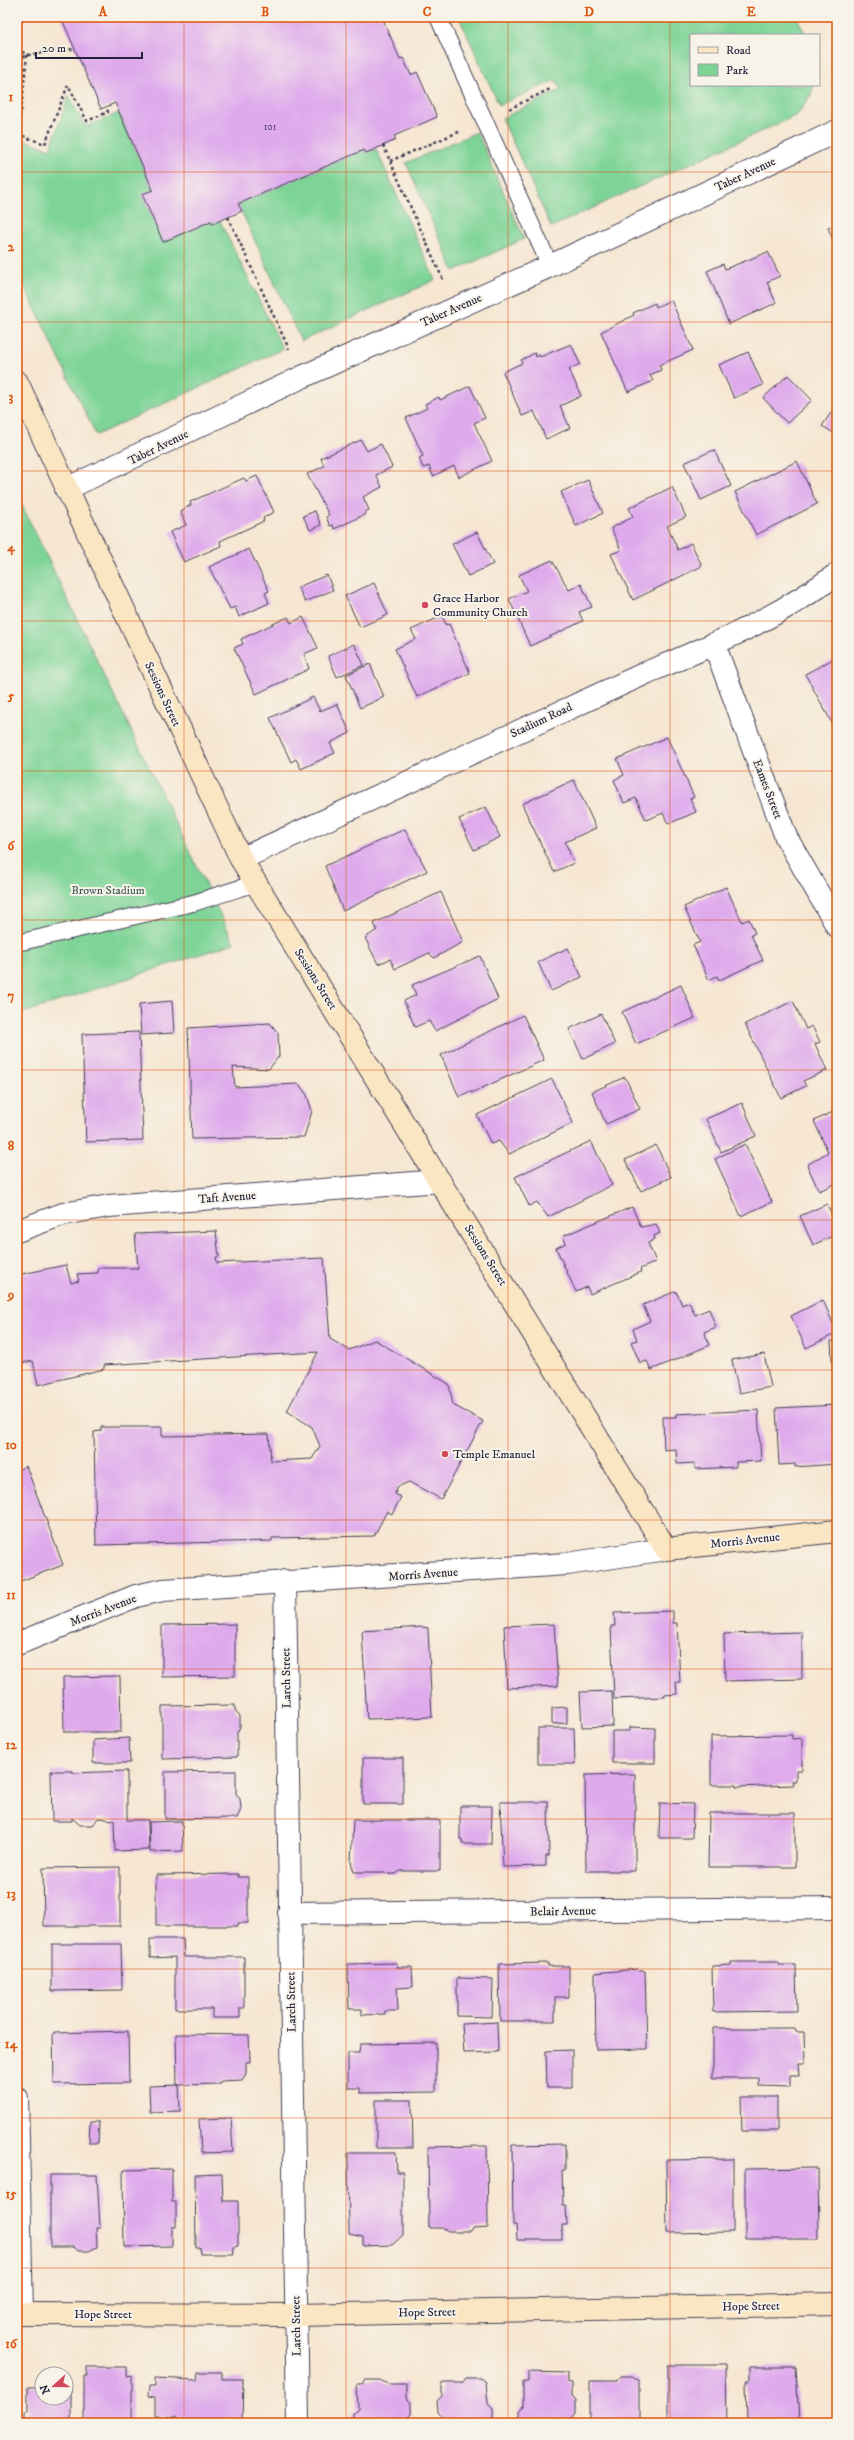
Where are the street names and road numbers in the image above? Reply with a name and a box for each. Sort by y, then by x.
street label: Taber Avenue [712,154,778,195]
street label: Taber Avenue [418,290,484,331]
street label: Taber Avenue [126,426,191,469]
street label: Sessions Street [141,660,184,729]
street label: Stadium Road [508,700,575,741]
street label: Eames Street [749,757,786,821]
street label: Sessions Street [291,946,340,1013]
street label: Taft Avenue [198,1188,256,1207]
street label: Sessions Street [461,1222,510,1289]
street label: Morris Avenue [710,1529,781,1552]
street label: Morris Avenue [388,1565,458,1584]
street label: Morris Avenue [68,1591,138,1630]
street label: Larch Street [278,1647,295,1708]
street label: Belair Avenue [530,1903,596,1920]
street label: Larch Street [283,1971,300,2032]
street label: Larch Street [288,2295,305,2356]
street label: Hope Street [722,2298,780,2315]
street label: Hope Street [398,2304,456,2321]
street label: Hope Street [74,2307,132,2322]

